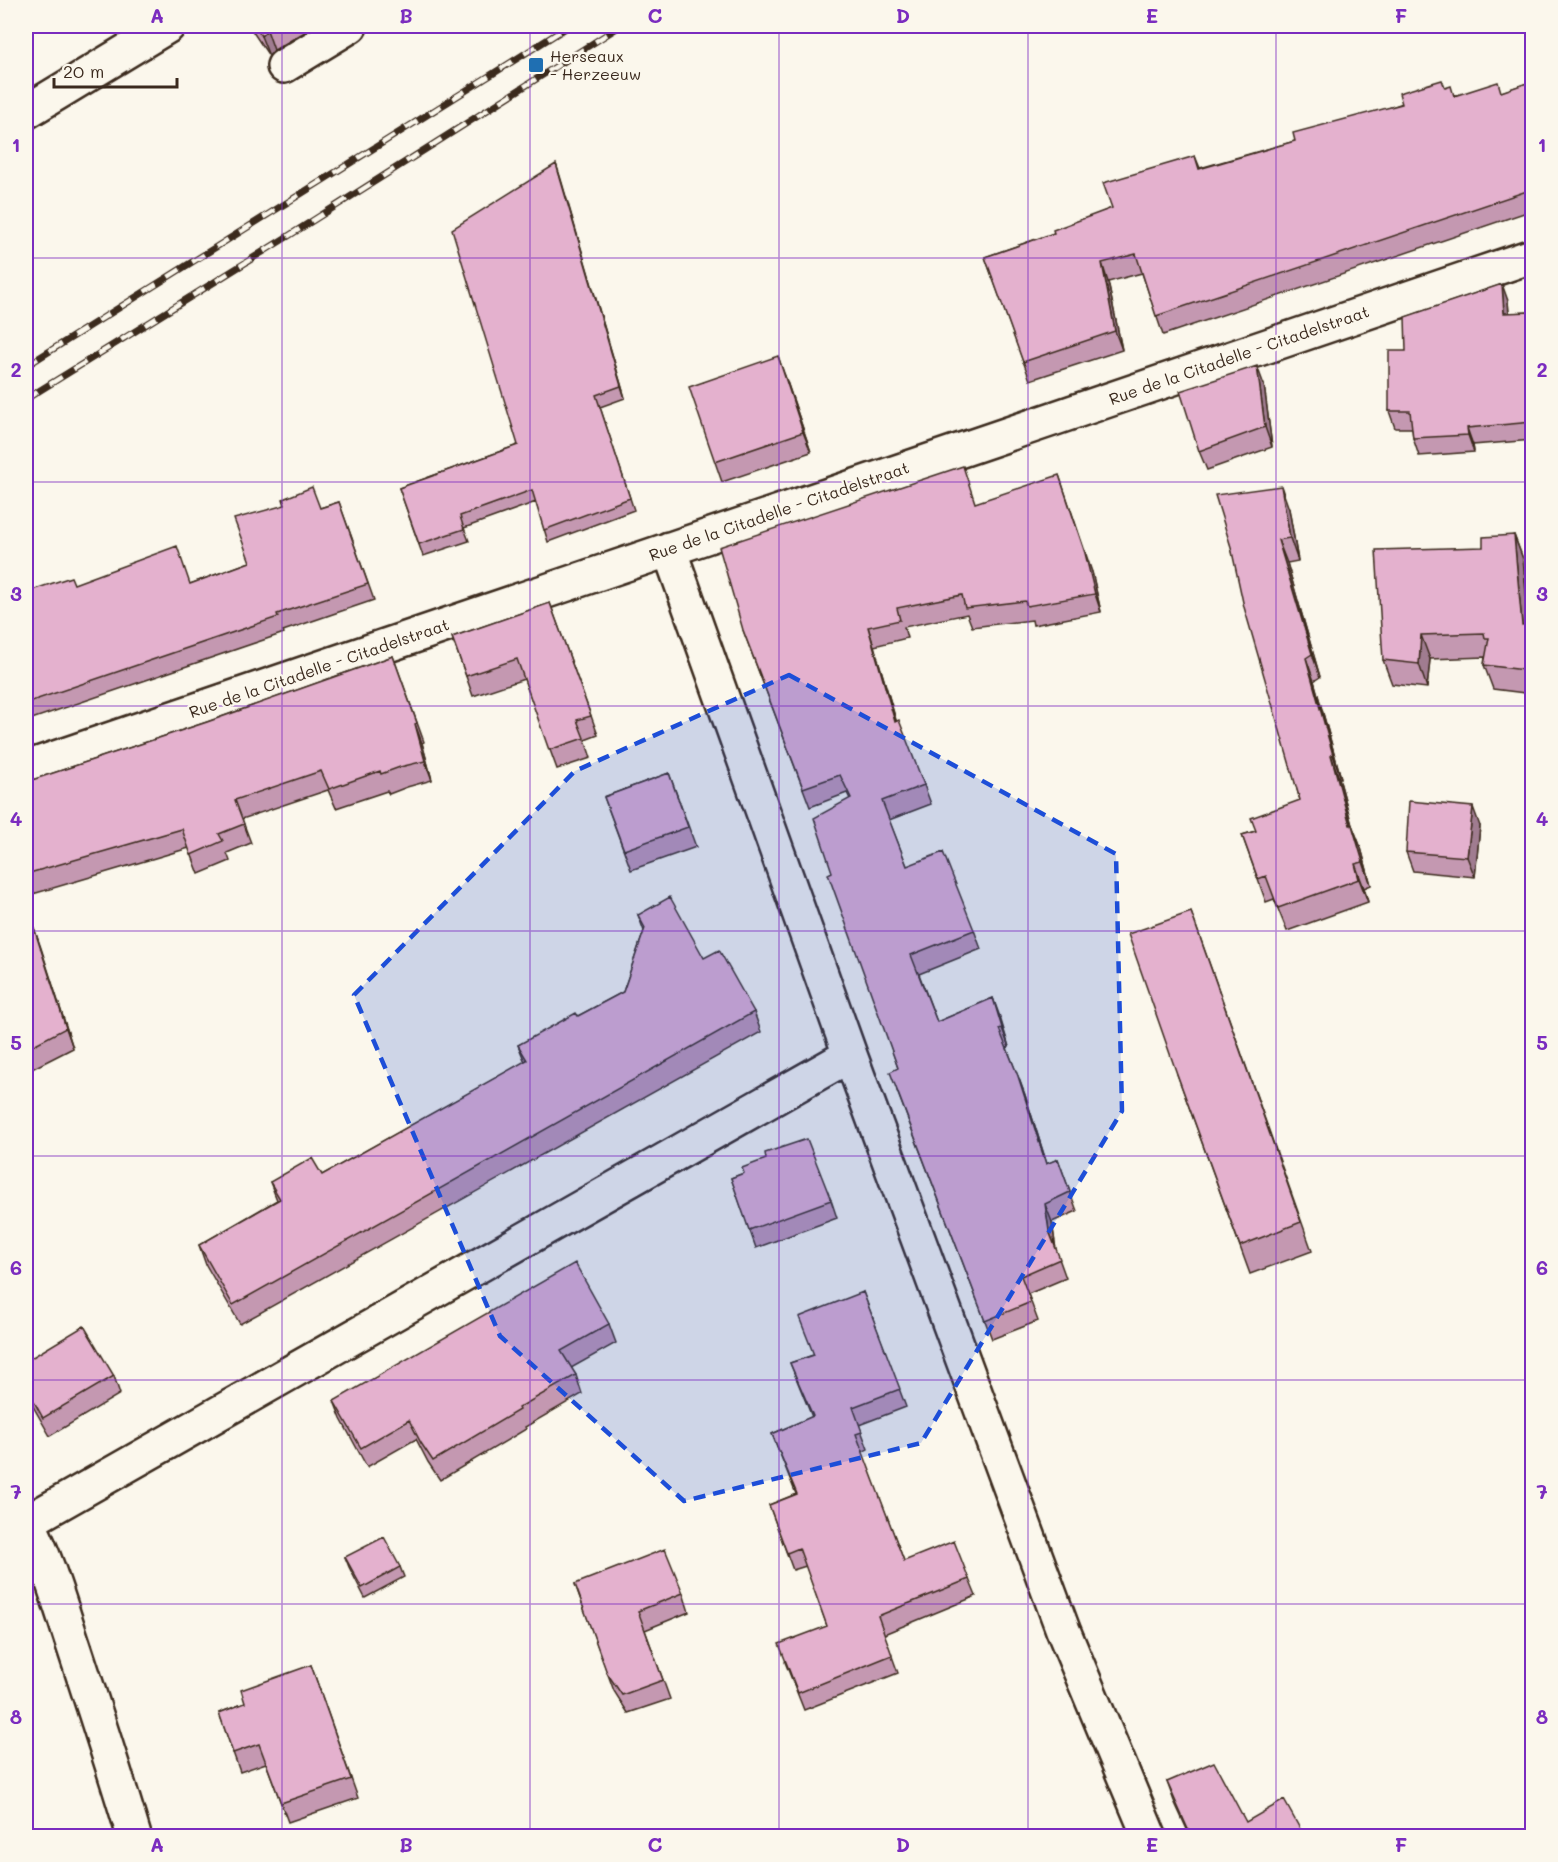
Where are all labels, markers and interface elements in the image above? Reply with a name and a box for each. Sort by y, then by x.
text: A [150,2,164,28]
text: B [399,2,413,28]
text: C [648,2,663,28]
text: D [896,2,910,28]
text: E [1146,2,1158,28]
text: F [1395,2,1408,28]
place label: Herseaux - Herzeeuw [550,45,641,84]
scale bar [54,51,177,89]
marker: Herseaux - Herzeeuw [527,56,545,74]
text: 20 m [63,59,104,83]
text: 1 [12,131,20,157]
text: 1 [1538,131,1546,157]
street label: Rue de la Citadelle - Citadelstraat [1106,300,1372,409]
text: 2 [10,356,22,382]
text: 2 [1536,356,1548,382]
street label: Rue de la Citadelle - Citadelstraat [646,456,912,565]
text: 3 [10,580,22,606]
text: 3 [1536,580,1548,606]
street label: Rue de la Citadelle - Citadelstraat [186,613,452,722]
text: 4 [10,805,23,831]
text: 4 [1536,805,1549,831]
text: 5 [10,1029,22,1055]
text: 5 [1536,1029,1548,1055]
text: 6 [10,1254,22,1280]
text: 6 [1536,1254,1548,1280]
text: 7 [10,1478,22,1504]
text: 7 [1536,1478,1548,1504]
text: 8 [10,1703,22,1729]
text: 8 [1536,1703,1548,1729]
text: A [150,1831,164,1857]
text: B [399,1831,413,1857]
text: C [648,1831,663,1857]
text: D [896,1831,910,1857]
text: E [1146,1831,1158,1857]
text: F [1395,1831,1408,1857]

